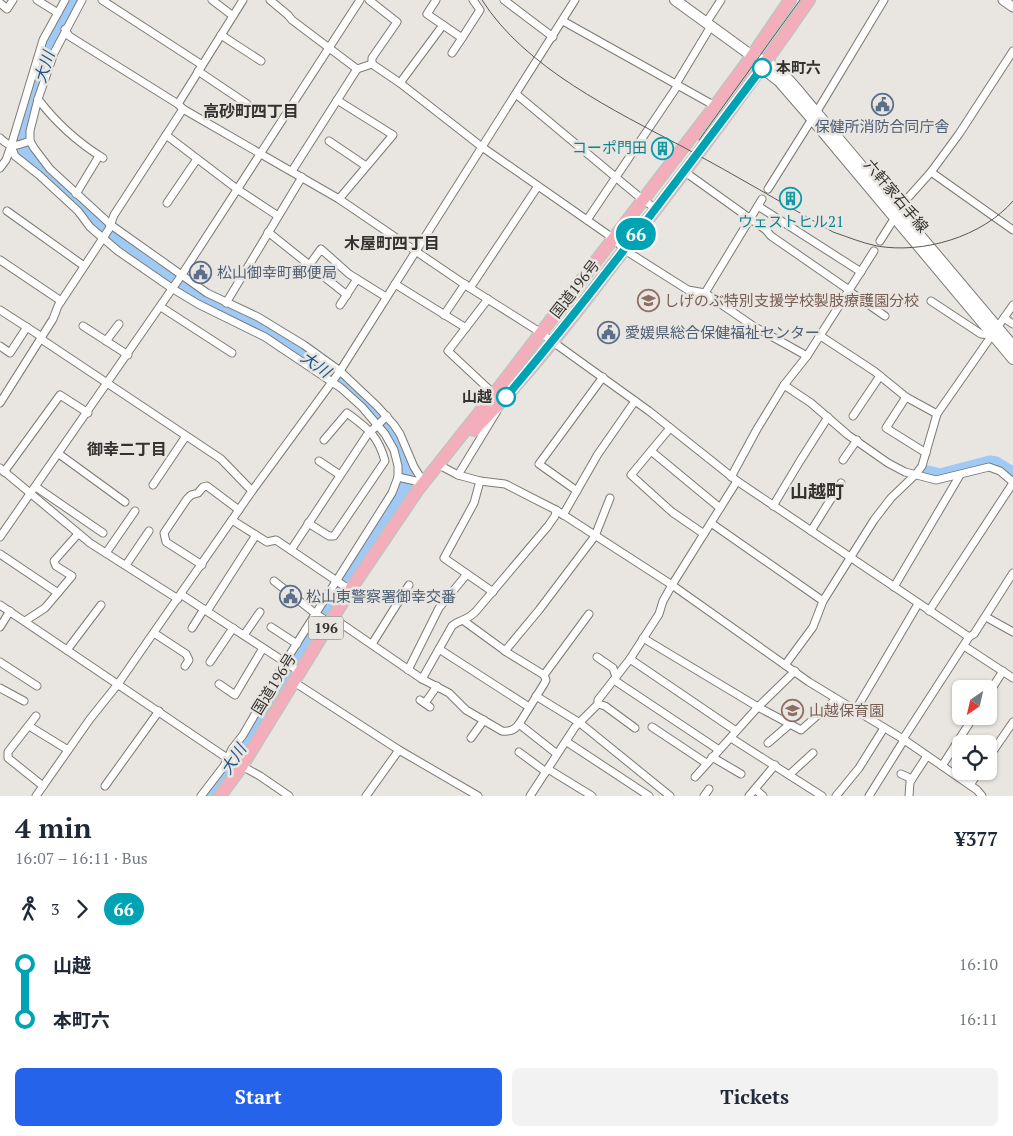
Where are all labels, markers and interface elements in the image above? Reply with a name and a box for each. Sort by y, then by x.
water label: 大川 [29,47,60,86]
place label: 本町六 [776,57,821,77]
marker: 本町六 [752,58,772,78]
public building icon: 保健所消防合同庁舎 [870,92,894,116]
district label: 高砂町四丁目 [203,100,299,122]
place label: 保健所消防合同庁舎 [814,116,950,136]
building icon: コーポ門田 [651,136,675,160]
place label: コーポ門田 [572,137,647,157]
street label: 六軒家石手線 [860,154,933,236]
building icon: ウェストヒル21 [779,187,803,211]
place label: ウェストヒル21 [738,211,844,231]
line badge: 66 [614,218,658,250]
text: 66 [626,222,646,246]
district label: 木屋町四丁目 [344,232,440,254]
street label: 国道196号 [545,255,603,322]
public building icon: 松山御幸町郵便局 [189,261,213,285]
place label: 松山御幸町郵便局 [217,262,337,282]
school or university icon: しげのぶ特別支援学校製肢療護園分校 [636,289,660,313]
place label: しげのぶ特別支援学校製肢療護園分校 [664,290,919,310]
public building icon: 愛媛県総合保健福祉センター [597,321,621,345]
place label: 愛媛県総合保健福祉センター [625,322,820,342]
water label: 大川 [297,346,337,383]
place label: 山越 [462,386,492,406]
marker: 山越 [496,387,516,407]
district label: 御幸二丁目 [87,438,167,460]
district label: 山越町 [790,479,844,503]
public building icon: 松山東警察署御幸交番 [278,585,302,609]
place label: 松山東警察署御幸交番 [306,586,456,606]
road number: 196 [308,616,344,640]
street label: 国道196号 [246,649,300,718]
north arrow [952,680,998,725]
map controls [952,680,997,780]
school or university icon: 山越保育園 [781,699,805,723]
place label: 山越保育園 [809,700,884,720]
button: locate [952,735,997,780]
water label: 大川 [215,738,252,778]
text: 4 min [15,809,92,846]
text: ¥377 [955,826,998,851]
text: 16:07 – 16:11 · Bus [15,847,148,869]
icon: walk [15,895,43,923]
icon: forward [68,895,96,923]
text: 66 [114,897,134,921]
text: 3 [51,898,60,920]
text: 山越 [53,952,91,977]
text: 16:10 [959,953,998,975]
text: 本町六 [53,1007,110,1032]
text: 16:11 [959,1008,998,1030]
button: Start [15,1068,502,1126]
button: Tickets [512,1068,998,1126]

